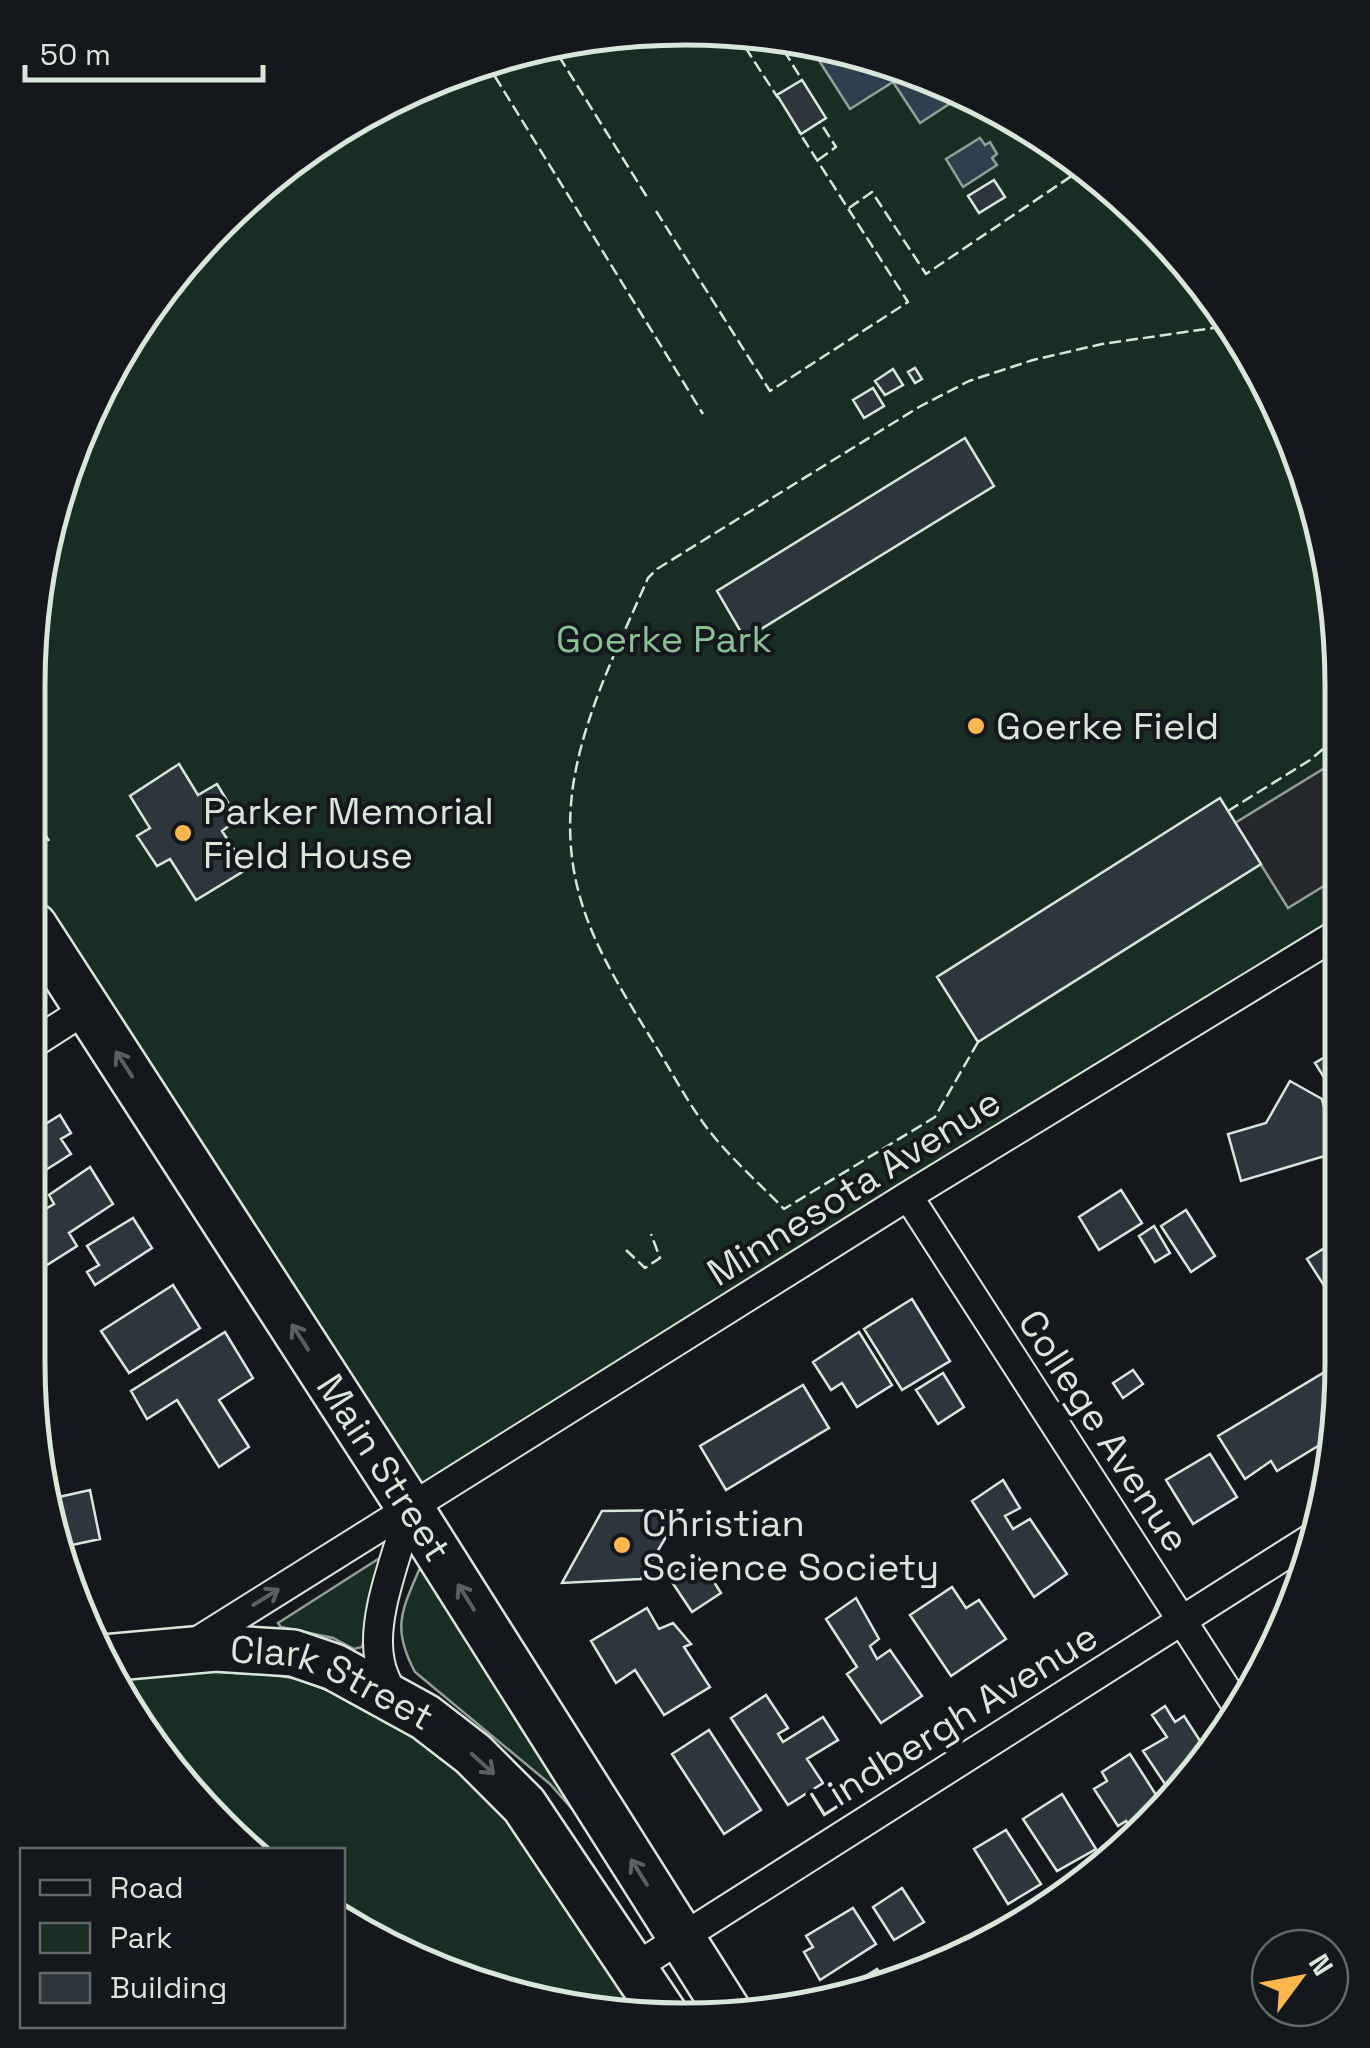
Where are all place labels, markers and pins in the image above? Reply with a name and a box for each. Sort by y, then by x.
place label: Goerke Field [996,702,1219,750]
marker: Goerke Field [965,715,987,737]
place label: Parker Memorial Field House [203,787,494,879]
marker: Parker Memorial Field House [172,822,194,844]
place label: Christian Science Society [642,1499,939,1591]
marker: Christian Science Society [611,1534,633,1556]

